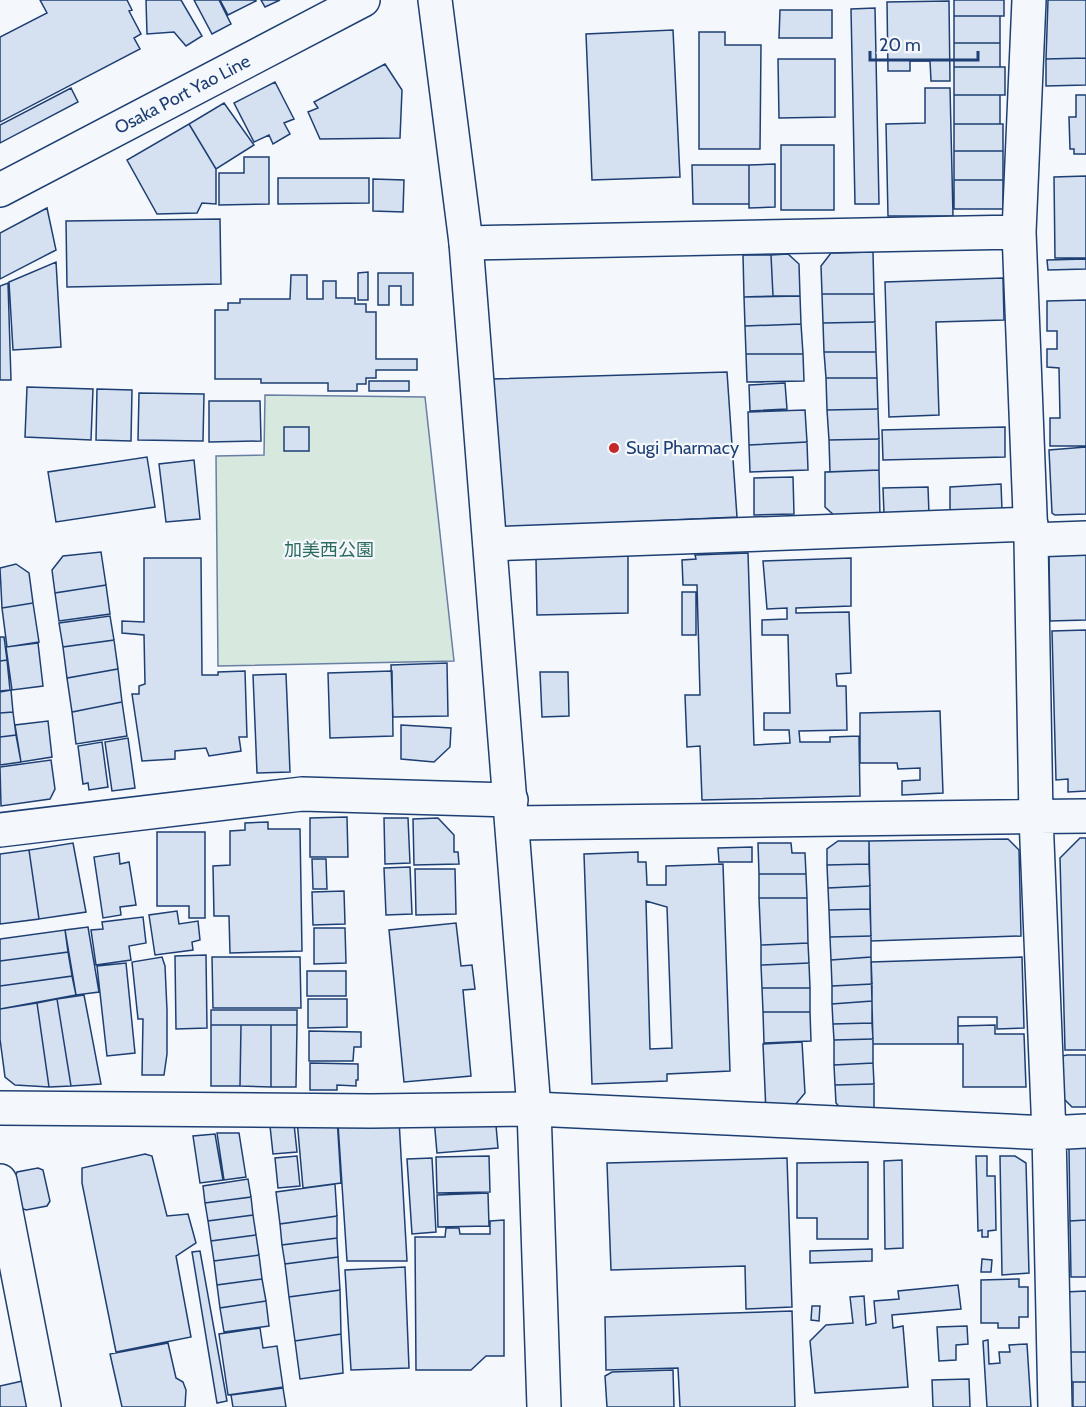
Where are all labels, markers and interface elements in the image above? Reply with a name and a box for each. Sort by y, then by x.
scale bar [870,24,978,62]
text: 20 m [879,34,921,56]
street label: Osaka Port Yao Line [111,50,254,139]
place label: Sugi Pharmacy [626,437,739,459]
marker: Sugi Pharmacy [607,441,621,455]
park label: 加美西公園 [284,539,374,561]

